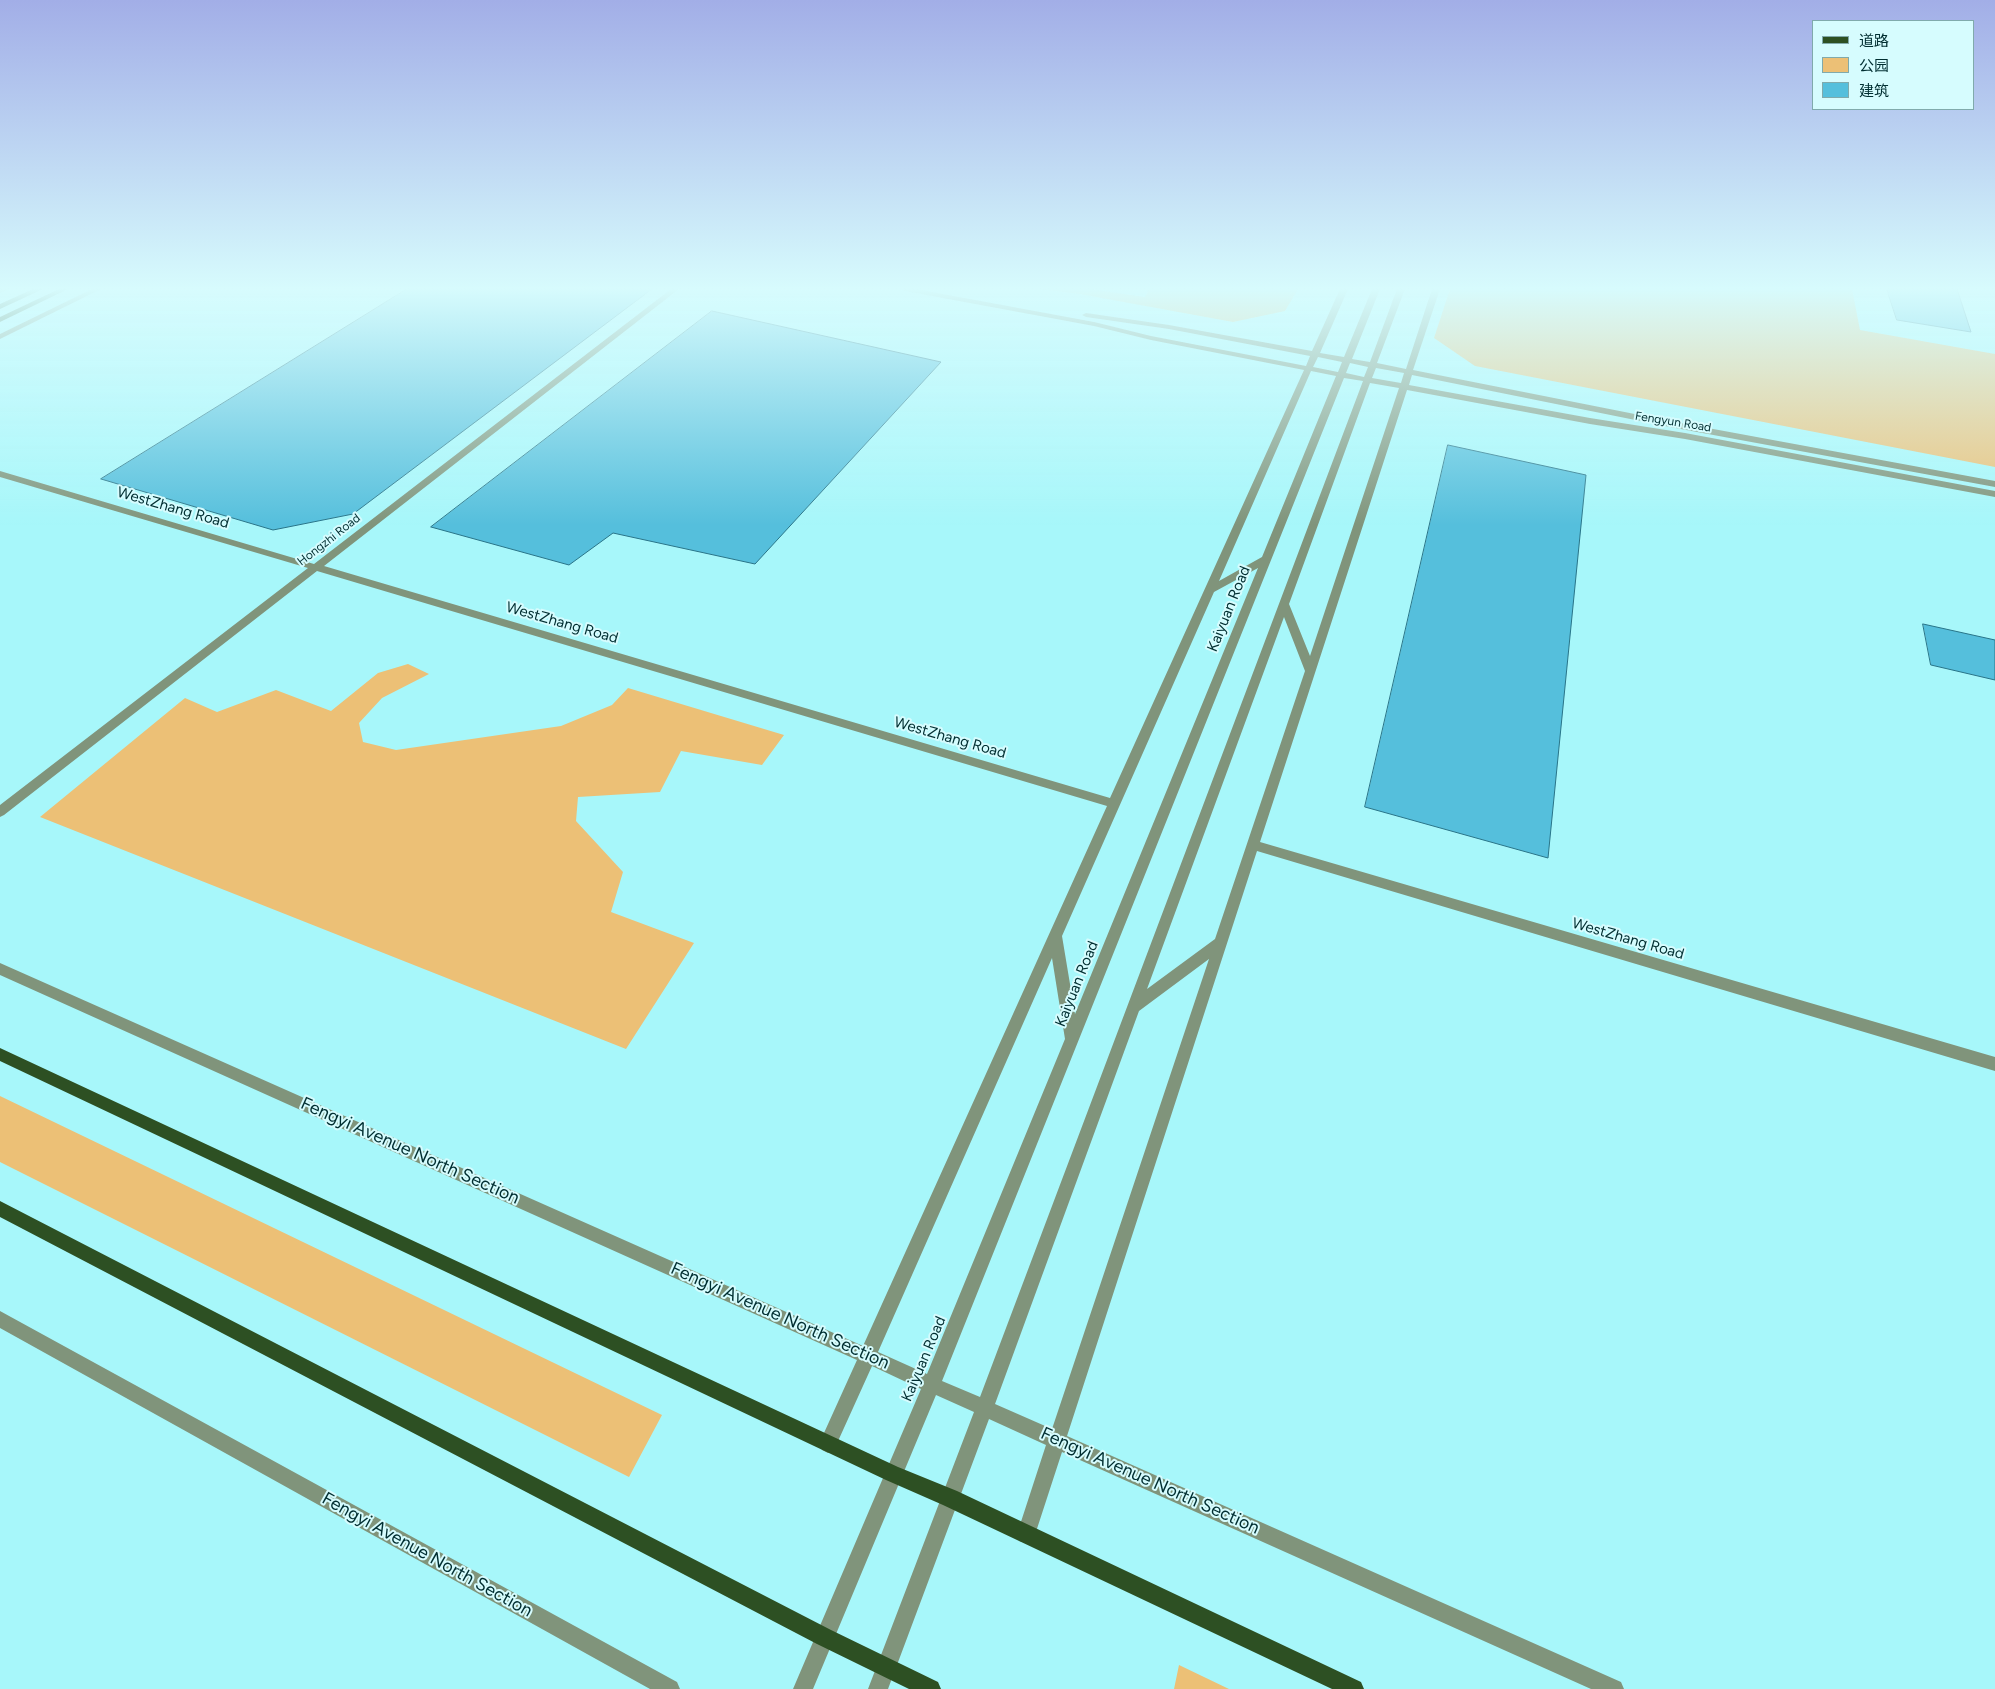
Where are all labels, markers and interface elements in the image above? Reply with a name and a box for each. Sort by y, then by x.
legend [1812,20,1975,110]
text: 道路 [1859,32,1889,50]
text: 公园 [1859,57,1889,75]
text: 建筑 [1859,82,1889,100]
street label: Fengyun Road [1634,409,1712,435]
street label: WestZhang Road [115,483,231,533]
street label: Hongzhi Road [295,511,363,569]
street label: Kaiyuan Road [1204,564,1254,654]
street label: WestZhang Road [504,598,620,648]
street label: WestZhang Road [892,713,1008,763]
street label: WestZhang Road [1570,914,1686,964]
street label: Kaiyuan Road [1052,939,1102,1029]
street label: Fengyi Avenue North Section [297,1093,523,1209]
street label: Fengyi Avenue North Section [667,1258,893,1374]
street label: Kaiyuan Road [898,1314,950,1404]
street label: Fengyi Avenue North Section [1037,1423,1263,1539]
street label: Fengyi Avenue North Section [318,1488,536,1622]

